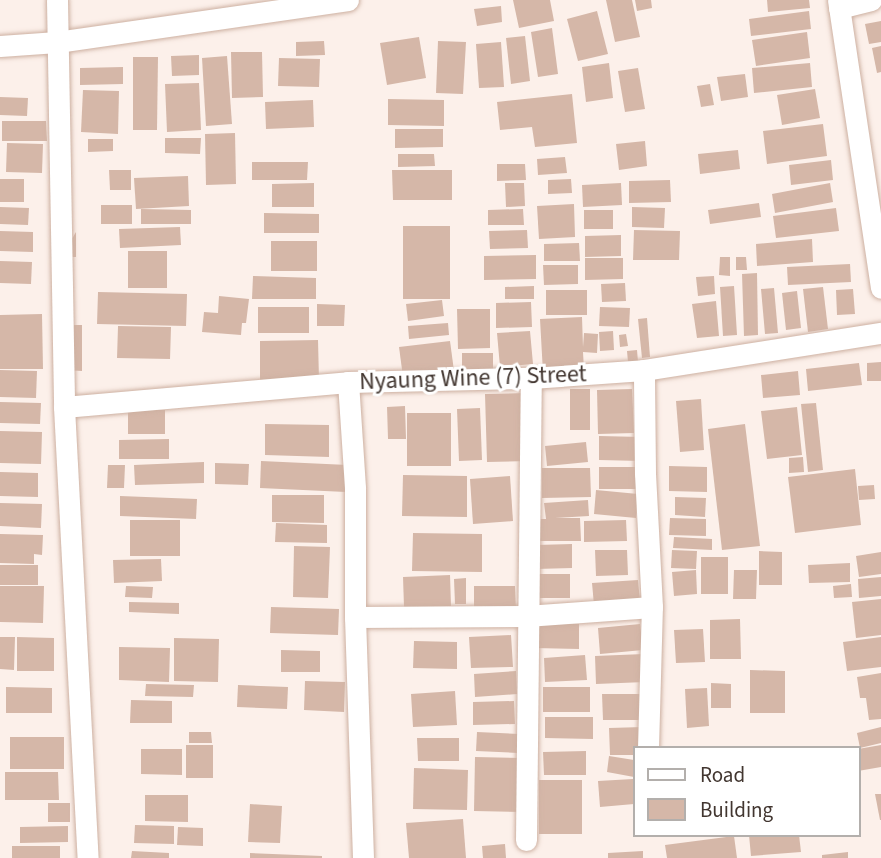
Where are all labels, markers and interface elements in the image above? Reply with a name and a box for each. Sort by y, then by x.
street label: Nyaung Wine (7) Street [359,360,587,396]
legend [632,746,860,837]
text: Road [700,760,745,790]
text: Building [700,795,773,825]

